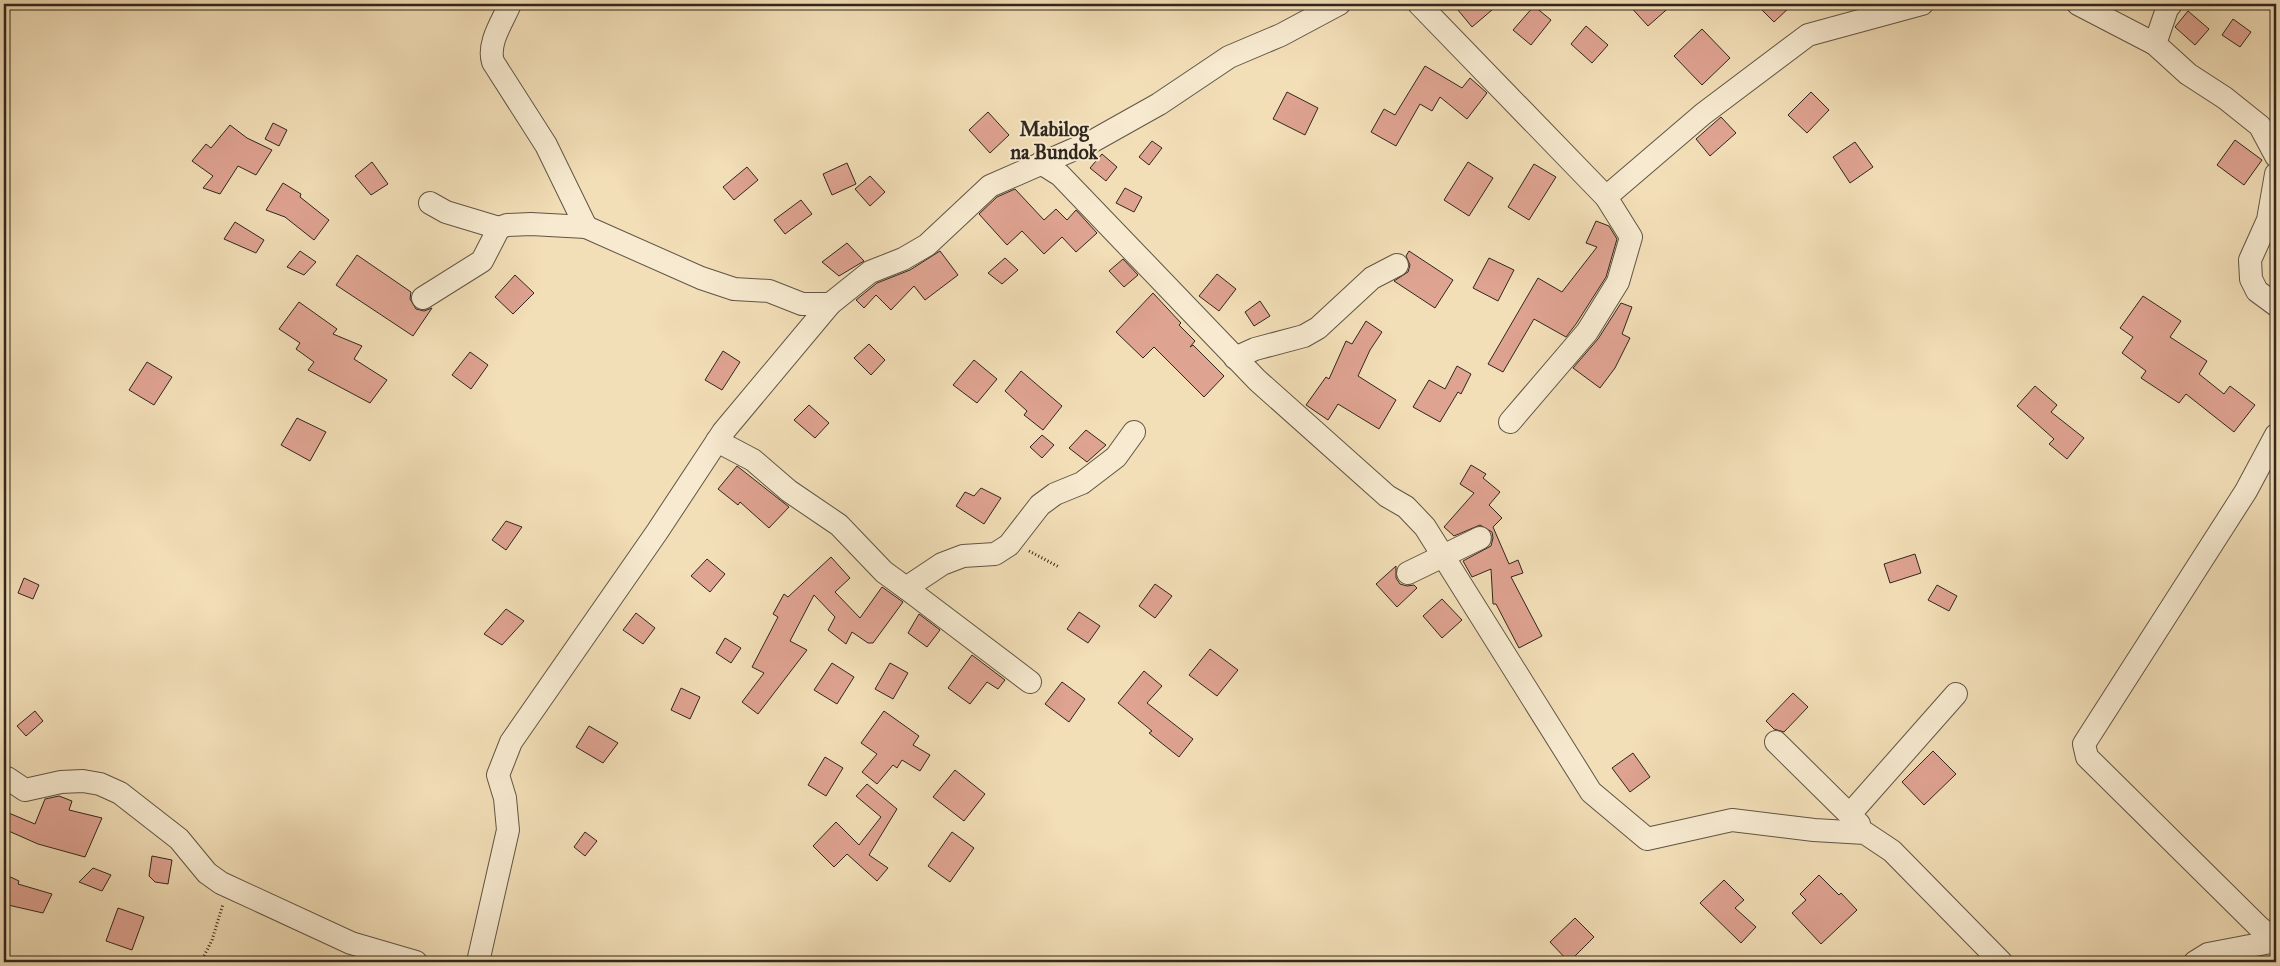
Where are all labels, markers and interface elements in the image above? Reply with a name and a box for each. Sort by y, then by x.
district label: Mabilog na Bundok [1010,117,1099,164]

